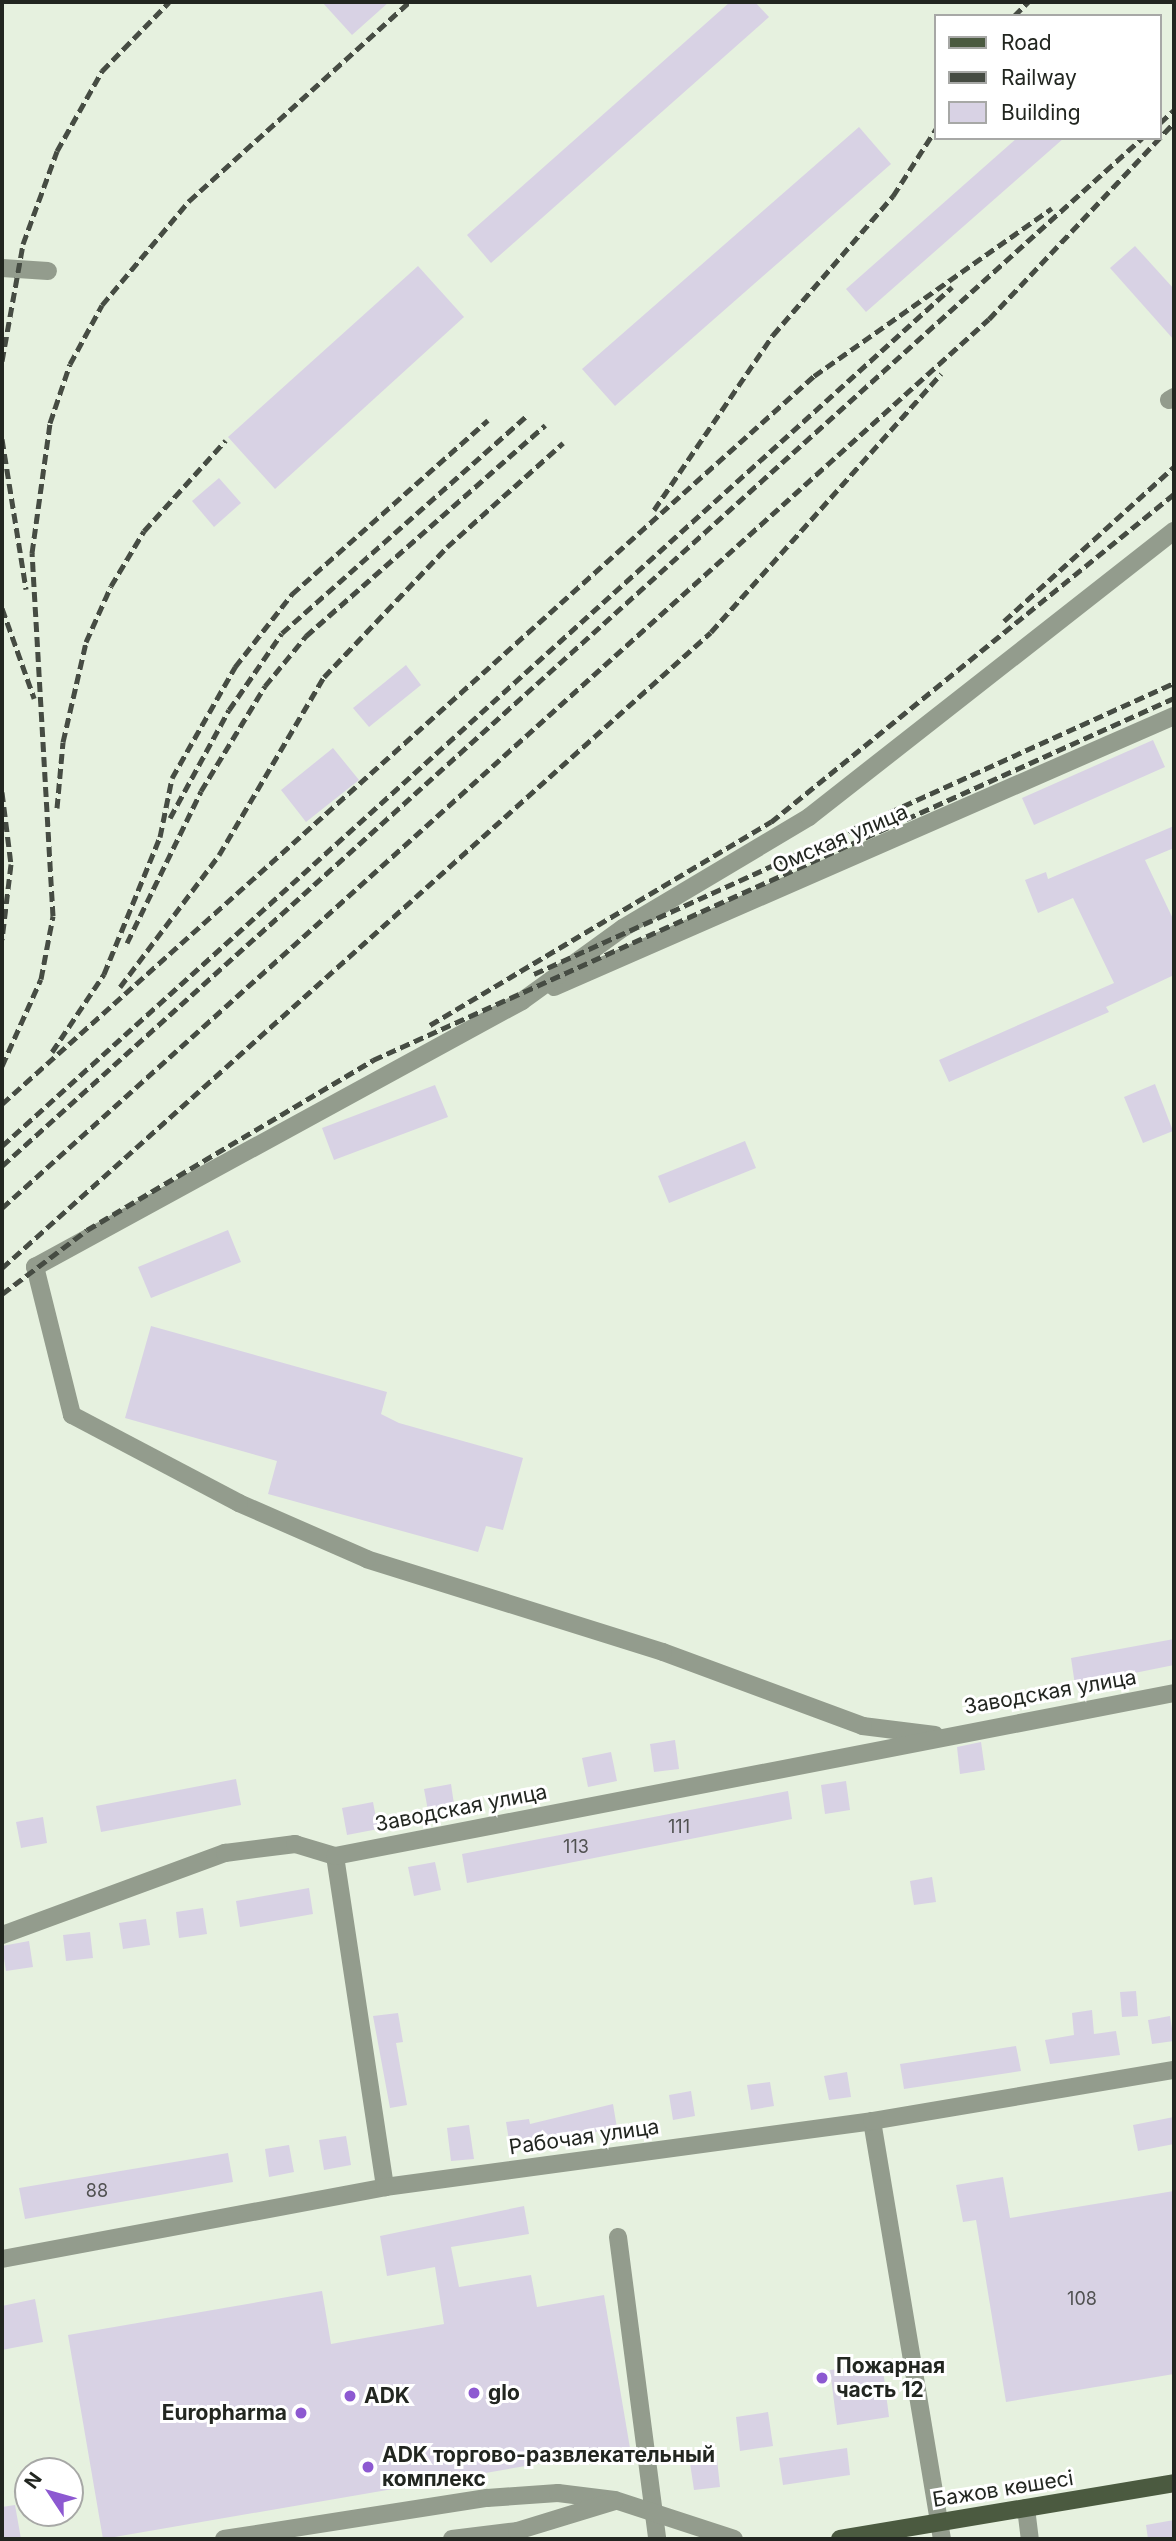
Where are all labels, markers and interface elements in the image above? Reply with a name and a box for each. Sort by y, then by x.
legend [934,14,1162,140]
text: Road [1001,30,1052,55]
text: Railway [1001,65,1077,90]
text: Building [1001,100,1081,125]
street label: Омская улица [769,799,911,879]
street label: Заводская улица [962,1664,1138,1720]
street label: Заводская улица [373,1779,549,1837]
house number: 111 [668,1816,690,1838]
house number: 113 [563,1836,589,1858]
street label: Рабочая улица [507,2114,661,2160]
house number: 88 [86,2180,108,2202]
house number: 108 [1067,2288,1097,2310]
place label: Пожарная часть 12 [836,2353,945,2403]
marker: Пожарная часть 12 [814,2370,830,2386]
place label: glo [488,2380,520,2406]
place label: ADK [364,2383,410,2409]
marker: glo [466,2385,482,2401]
marker: ADK [342,2388,358,2404]
place label: Europharma [162,2400,287,2426]
marker: Europharma [293,2405,309,2421]
place label: ADK торгово-развлекательный комплекс [382,2442,715,2492]
north arrow [14,2457,84,2527]
marker: ADK торгово-развлекательный комплекс [360,2459,376,2475]
street label: Бажов көшесі [931,2465,1075,2513]
text: N [20,2468,47,2493]

